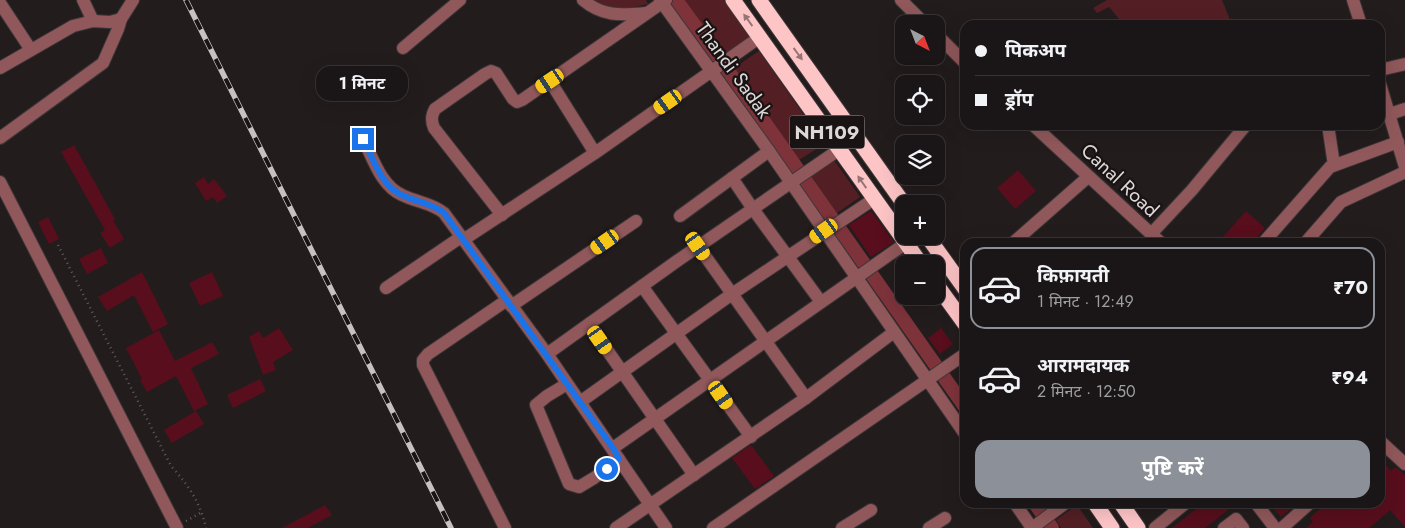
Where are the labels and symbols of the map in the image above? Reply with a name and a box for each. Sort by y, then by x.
one-way arrow [743,13,753,27]
north arrow [895,15,945,65]
street label: Thandi Sadak [689,16,779,125]
one-way arrow [793,47,803,61]
callout: 1 मिनट [317,66,409,102]
car [533,66,566,96]
car [651,87,684,117]
road number: NH109 [790,115,864,148]
route end [352,128,374,150]
street label: Canal Road [1074,137,1165,224]
one-way arrow [857,175,867,189]
car [807,216,840,246]
car [588,227,621,257]
car [683,229,712,263]
car [585,323,614,357]
car [706,378,735,412]
route start [596,458,618,480]

